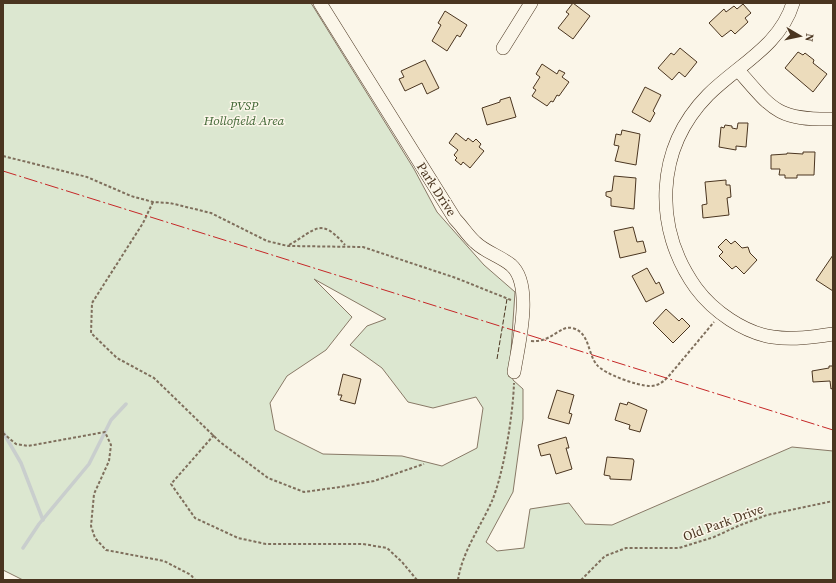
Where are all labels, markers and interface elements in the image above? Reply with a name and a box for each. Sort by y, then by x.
north arrow [780,16,820,56]
text: N [801,32,817,43]
park label: PVSP Hollofield Area [203,97,284,129]
street label: Park Drive [413,159,461,220]
street label: Old Park Drive [681,500,766,545]

